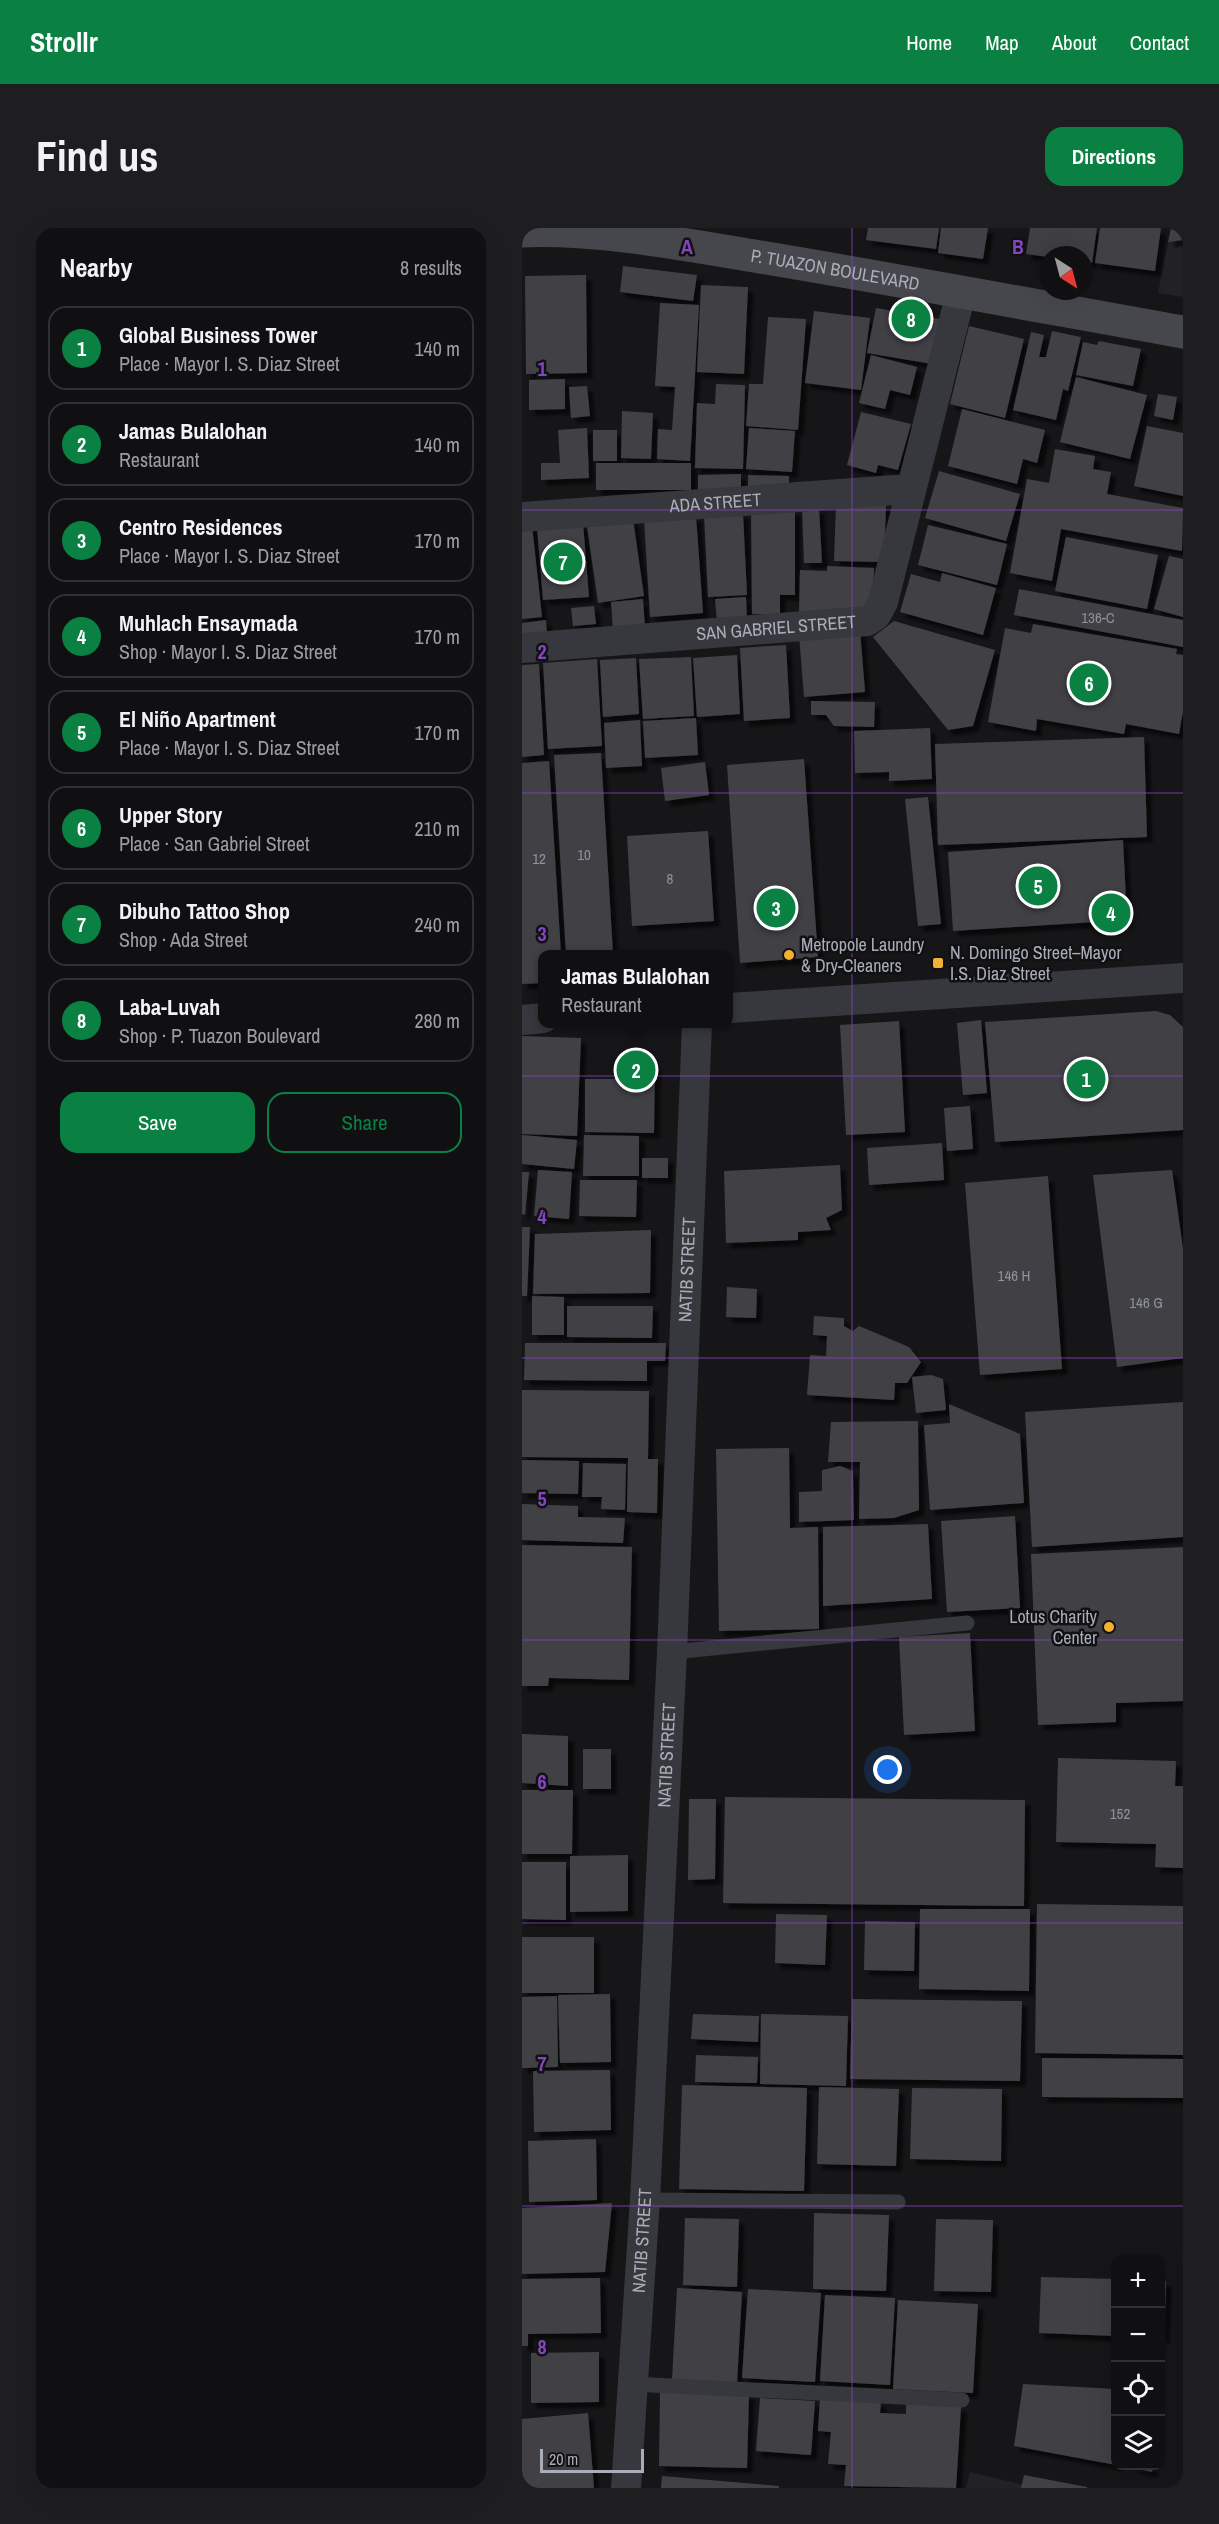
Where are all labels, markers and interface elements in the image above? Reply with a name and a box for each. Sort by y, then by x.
text: Strollr [30,23,98,61]
text: Home [906,28,952,57]
text: Map [985,28,1019,57]
text: About [1052,28,1097,57]
text: Contact [1130,28,1189,57]
button: Directions [1045,127,1183,186]
text: Find us [36,128,158,184]
text: A [681,233,693,260]
text: B [1012,233,1024,260]
street label: P. TUAZON BOULEVARD [749,243,921,296]
north arrow [1039,246,1093,300]
text: Nearby [60,250,132,285]
text: 8 results [400,254,462,281]
pin: 8 [892,296,930,341]
text: Global Business Tower [119,320,317,350]
text: 1 [77,335,86,362]
text: 140 m [414,335,460,362]
text: Place · Mayor I. S. Diaz Street [119,350,340,377]
text: 1 [537,355,547,382]
text: Jamas Bulalohan [119,416,267,446]
text: 2 [77,431,86,458]
text: 140 m [414,431,460,458]
text: Restaurant [119,446,199,473]
street label: ADA STREET [668,487,762,518]
text: Centro Residences [119,512,282,542]
text: 3 [77,527,86,554]
text: 170 m [414,527,460,554]
pin: 7 [544,540,582,584]
text: Place · Mayor I. S. Diaz Street [119,542,340,569]
house number: 136-C [1081,607,1115,628]
text: Muhlach Ensaymada [119,608,297,638]
street label: SAN GABRIEL STREET [695,609,857,646]
text: 4 [77,623,86,650]
text: 170 m [414,623,460,650]
text: Shop · Mayor I. S. Diaz Street [119,638,337,665]
text: 2 [537,638,547,665]
pin: 6 [1070,660,1108,706]
text: El Niño Apartment [119,704,276,734]
text: 5 [77,719,86,746]
text: 170 m [414,719,460,746]
text: Place · Mayor I. S. Diaz Street [119,734,340,761]
text: Upper Story [119,800,222,830]
text: 6 [77,815,86,842]
text: 210 m [414,815,460,842]
text: Place · San Gabriel Street [119,830,310,857]
house number: 10 [577,844,591,865]
house number: 12 [532,848,546,869]
pin: 5 [1018,864,1058,908]
house number: 8 [667,868,674,889]
pin: 3 [756,886,796,930]
pin: 4 [1092,890,1130,936]
text: Dibuho Tattoo Shop [119,896,290,926]
text: 7 [77,911,86,938]
text: 240 m [414,911,460,938]
text: 3 [537,920,547,947]
text: Shop · Ada Street [119,926,248,953]
place label: Metropole Laundry & Dry-Cleaners [801,932,925,978]
place label: N. Domingo Street–Mayor I.S. Diaz Street [950,940,1122,986]
marker: Metropole Laundry & Dry-Cleaners [782,948,796,962]
popup [538,950,733,1028]
marker: N. Domingo Street–Mayor I.S. Diaz Street [931,956,945,970]
text: Jamas Bulalohan [561,961,710,991]
text: Restaurant [561,991,642,1018]
text: Laba-Luvah [119,992,220,1022]
text: 8 [77,1007,86,1034]
text: 280 m [414,1007,460,1034]
text: Shop · P. Tuazon Boulevard [119,1022,320,1049]
pin: 2 [616,1048,656,1092]
pin: 1 [1066,1056,1106,1102]
button: Save [60,1092,255,1153]
button: Share [267,1092,462,1153]
text: 4 [537,1203,547,1230]
street label: NATIB STREET [672,1217,701,1322]
house number: 146 H [998,1265,1030,1286]
house number: 146 G [1129,1292,1163,1313]
text: 5 [537,1485,547,1512]
place label: Lotus Charity Center [1009,1604,1098,1650]
marker: Lotus Charity Center [1102,1620,1116,1634]
street label: NATIB STREET [651,1702,681,1808]
your location [873,1755,902,1784]
text: 6 [537,1768,547,1795]
house number: 152 [1110,1803,1130,1824]
text: 7 [537,2050,547,2077]
street label: NATIB STREET [626,2188,658,2294]
map controls [1111,2254,1165,2470]
button: + [1111,2254,1165,2308]
button: − [1111,2308,1165,2362]
text: 8 [537,2333,547,2360]
button: locate [1111,2362,1165,2416]
button: layers [1111,2416,1165,2470]
scale bar [540,2446,644,2474]
text: 20 m [549,2448,578,2470]

